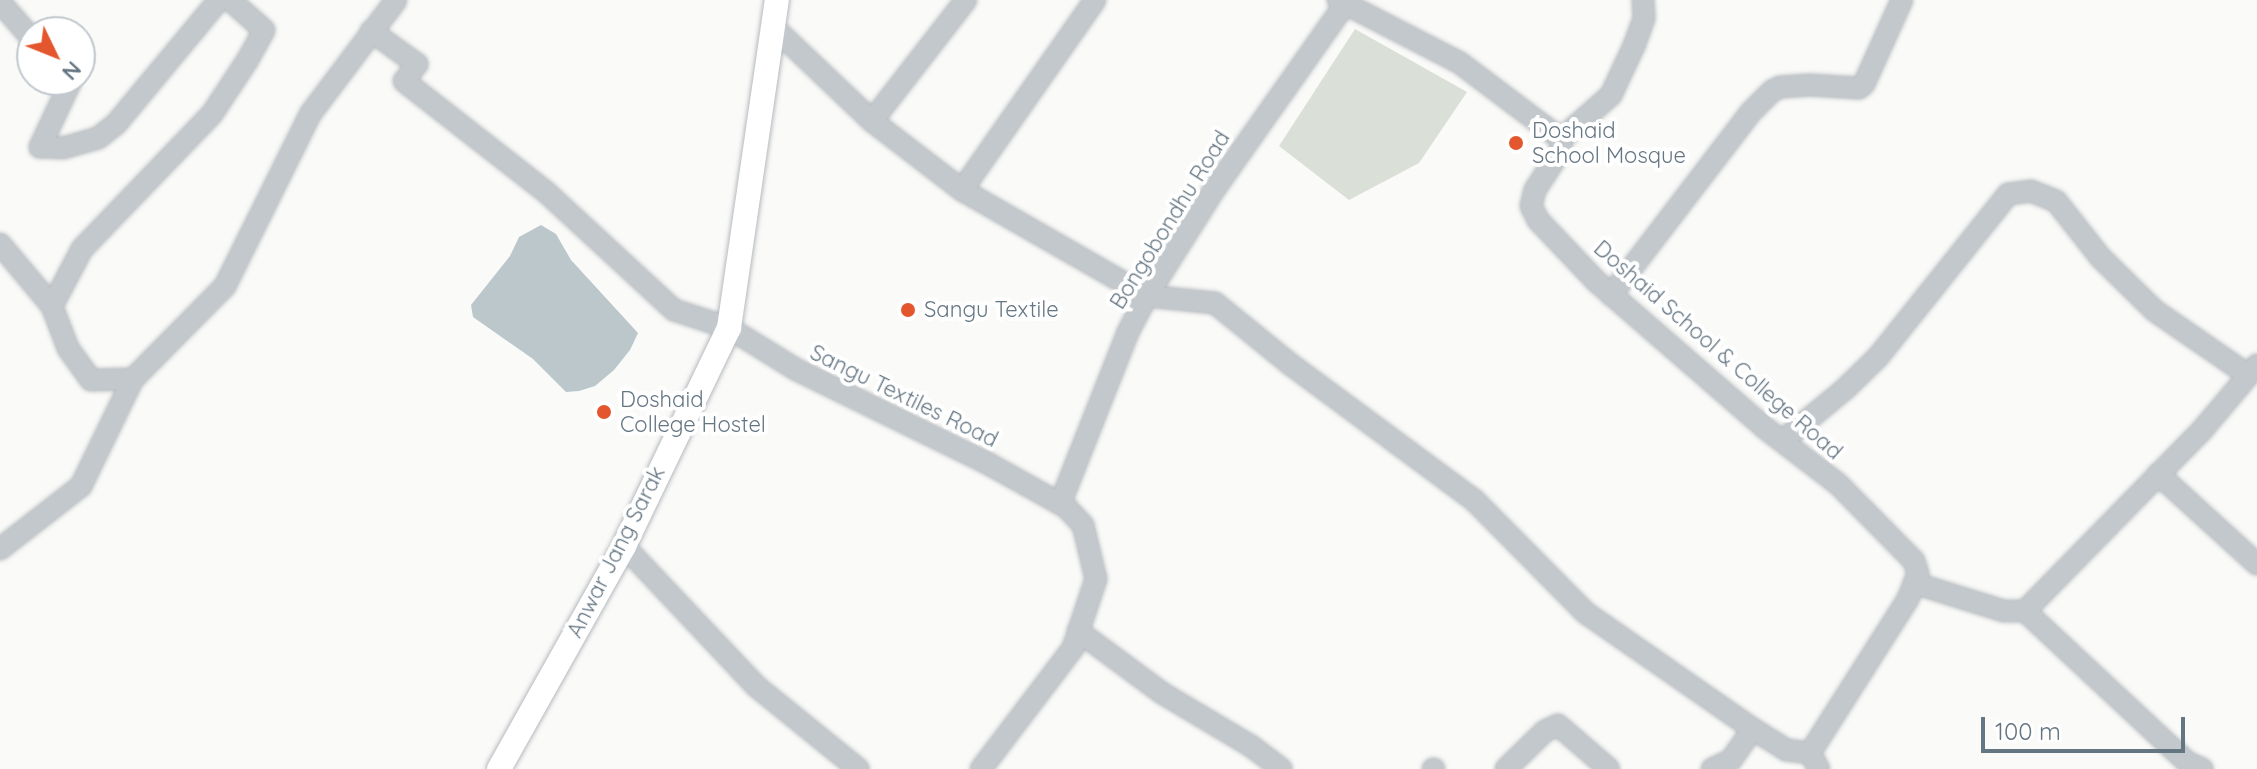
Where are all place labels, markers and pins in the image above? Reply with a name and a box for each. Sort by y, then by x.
place label: Doshaid School Mosque [1532,117,1686,168]
marker: Doshaid School Mosque [1507,134,1525,152]
place label: Sangu Textile [924,297,1059,323]
marker: Sangu Textile [899,301,917,319]
place label: Doshaid College Hostel [620,386,766,438]
marker: Doshaid College Hostel [595,403,613,421]

